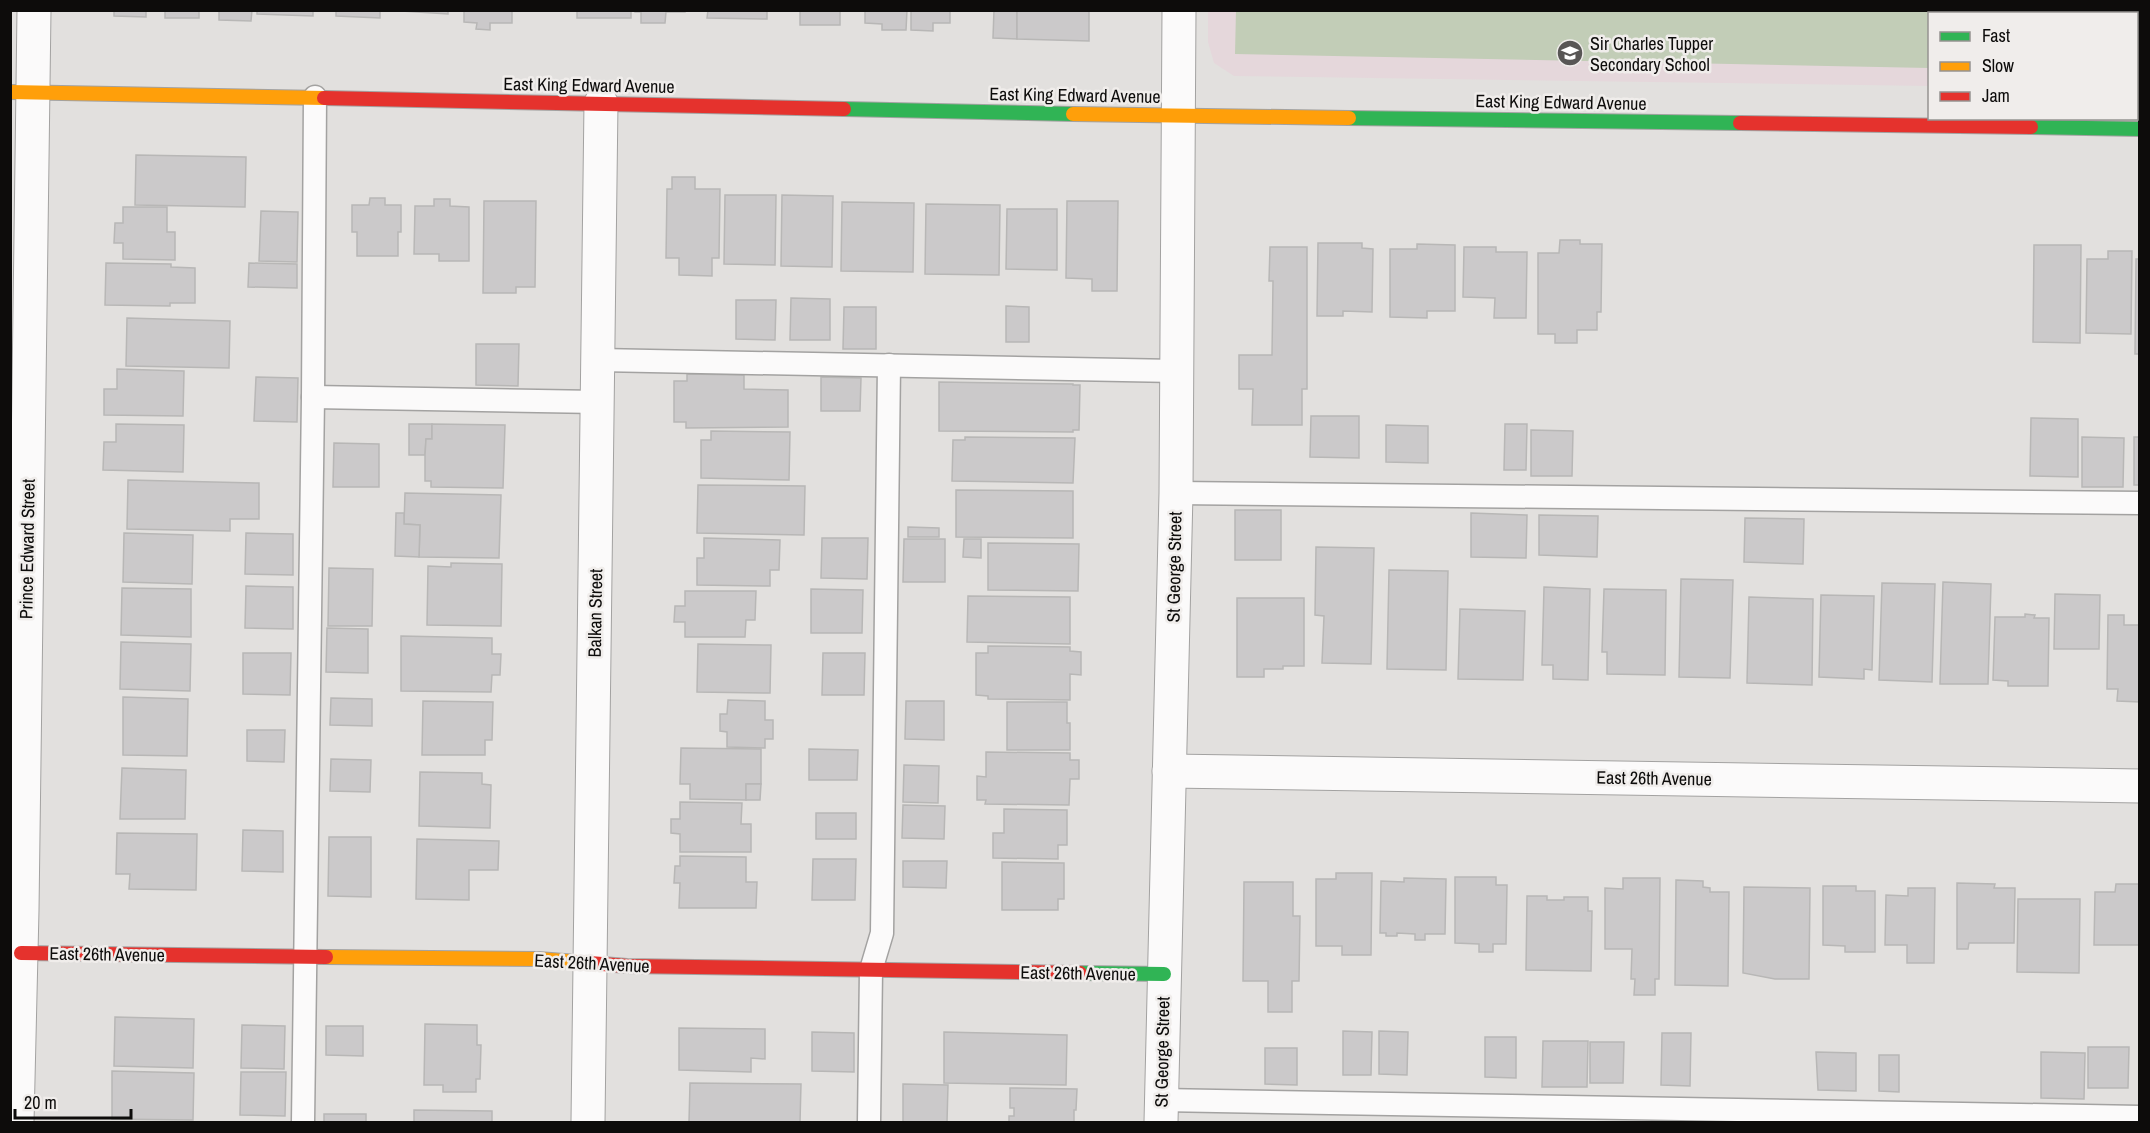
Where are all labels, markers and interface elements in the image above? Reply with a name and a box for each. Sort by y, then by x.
legend [1928,12,2138,120]
text: Fast [1982,23,2010,48]
place label: Sir Charles Tupper Secondary School [1590,31,1713,77]
school or university icon: Sir Charles Tupper Secondary School [1555,38,1585,68]
text: Slow [1982,53,2014,78]
street label: East King Edward Avenue [503,71,675,99]
street label: East King Edward Avenue [989,81,1161,109]
text: Jam [1982,83,2010,108]
street label: East King Edward Avenue [1475,88,1647,116]
street label: Prince Edward Street [13,479,41,619]
street label: St George Street [1161,511,1187,623]
street label: Balkan Street [582,568,608,658]
street label: East 26th Avenue [1596,764,1712,792]
street label: East 26th Avenue [49,940,165,968]
street label: East 26th Avenue [534,947,650,979]
street label: East 26th Avenue [1020,959,1136,987]
street label: St George Street [1149,996,1175,1108]
scale bar [15,1082,130,1120]
text: 20 m [24,1090,57,1115]

